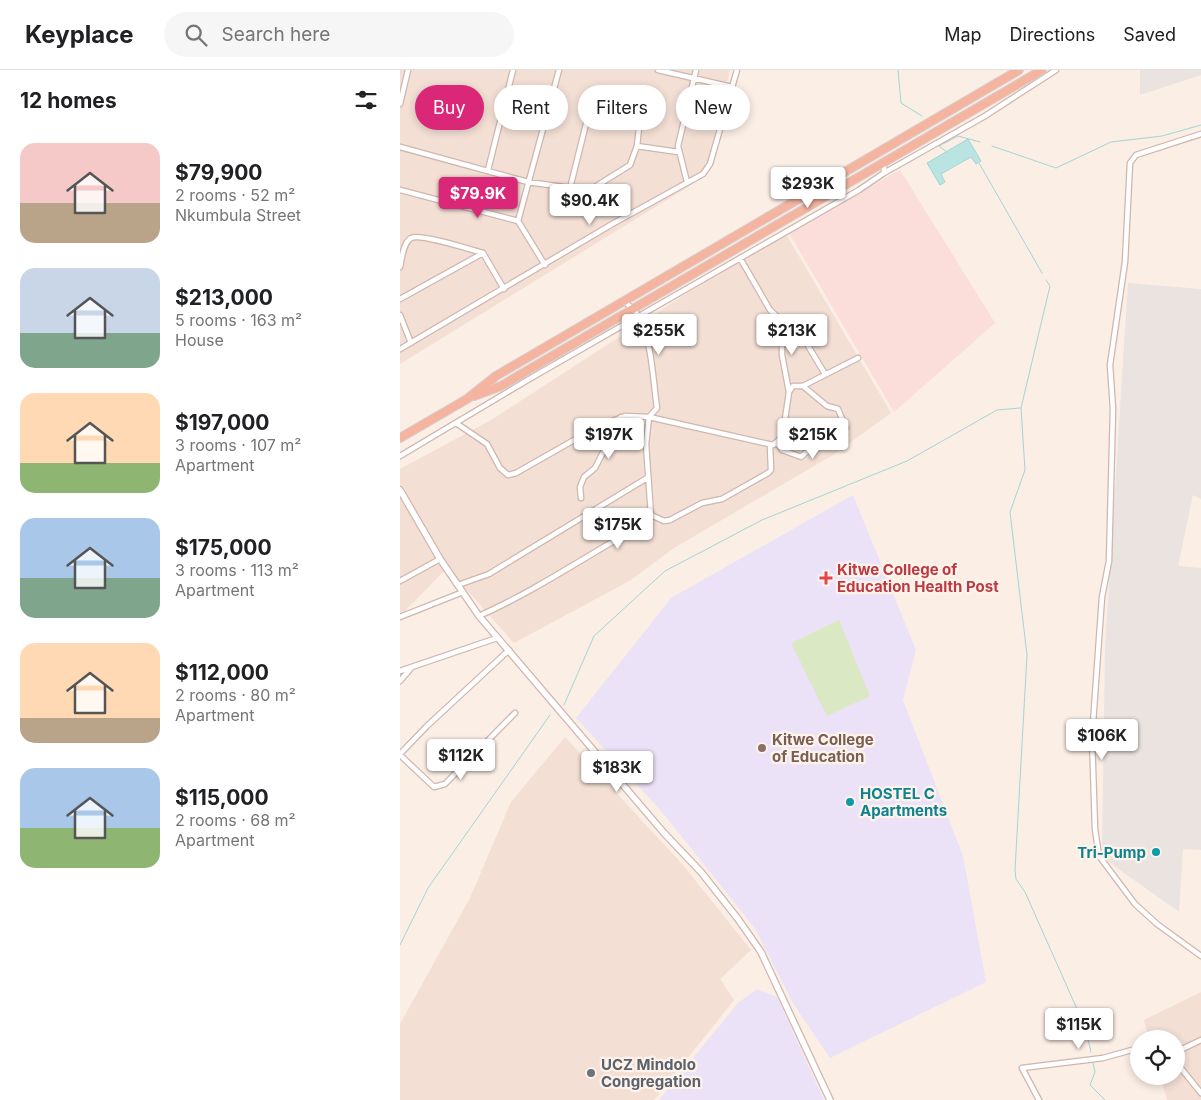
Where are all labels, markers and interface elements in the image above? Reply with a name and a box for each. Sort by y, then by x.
search box [164,12,514,57]
text: Keyplace [25,20,134,49]
icon: search [182,21,210,49]
text: Search here [222,23,330,46]
text: Map [944,24,982,45]
text: Directions [1010,24,1095,45]
text: Saved [1123,24,1176,45]
chip: Buy [415,85,484,130]
chip: Rent [494,85,568,130]
chip: Filters [578,85,666,130]
chip: New [676,85,750,130]
icon: filters [352,86,380,114]
text: 12 homes [20,88,117,113]
text: $79,900 [175,160,263,185]
icon: home [60,163,120,223]
pin: $293K [773,166,843,209]
text: $293K [782,173,834,193]
pin: $79.9K [437,176,519,219]
text: $79.9K [450,183,506,203]
pin: $90.4K [549,184,631,226]
text: 2 rooms · 52 m² [175,185,295,205]
text: $90.4K [561,190,619,210]
text: Nkumbula Street [175,205,301,225]
text: $213,000 [175,285,273,310]
icon: home [60,288,120,348]
text: 5 rooms · 163 m² [175,310,302,330]
pin: $255K [624,314,694,356]
pin: $213K [757,314,827,356]
text: $255K [633,320,685,340]
text: $213K [767,320,817,340]
text: House [175,330,224,350]
text: $197,000 [175,410,270,435]
icon: home [60,413,120,473]
pin: $197K [574,418,644,460]
pin: $215K [778,418,848,460]
text: $197K [585,424,633,444]
text: $215K [788,424,838,444]
text: 3 rooms · 107 m² [175,435,301,455]
text: Apartment [175,455,255,475]
pin: $175K [583,508,653,550]
text: $175K [594,514,642,534]
text: $175,000 [175,535,272,560]
icon: home [60,538,120,598]
text: 3 rooms · 113 m² [175,560,299,580]
place label: Kitwe College of Education Health Post [837,560,999,596]
marker: Kitwe College of Education Health Post [819,571,833,585]
text: Apartment [175,580,255,600]
text: $112,000 [175,660,269,685]
icon: home [60,663,120,723]
text: 2 rooms · 80 m² [175,685,296,705]
text: Apartment [175,705,255,725]
pin: $106K [1067,718,1137,761]
text: $106K [1077,725,1127,745]
place label: Kitwe College of Education [772,730,874,766]
pin: $112K [426,738,496,781]
marker: Kitwe College of Education [756,742,768,754]
text: $112K [438,745,484,765]
pin: $183K [582,750,652,793]
text: $183K [592,757,642,777]
place label: HOSTEL C Apartments [860,784,947,820]
text: $115,000 [175,785,269,810]
icon: home [60,788,120,848]
marker: HOSTEL C Apartments [844,796,856,808]
text: 2 rooms · 68 m² [175,810,296,830]
text: Apartment [175,830,255,850]
place label: Tri-Pump [1077,843,1146,862]
marker: Tri-Pump [1150,846,1162,858]
pin: $115K [1044,1008,1114,1050]
text: $115K [1056,1014,1102,1034]
map controls [1130,1030,1185,1085]
button: locate [1130,1030,1185,1085]
place label: UCZ Mindolo Congregation [601,1055,701,1091]
marker: UCZ Mindolo Congregation [585,1067,597,1079]

